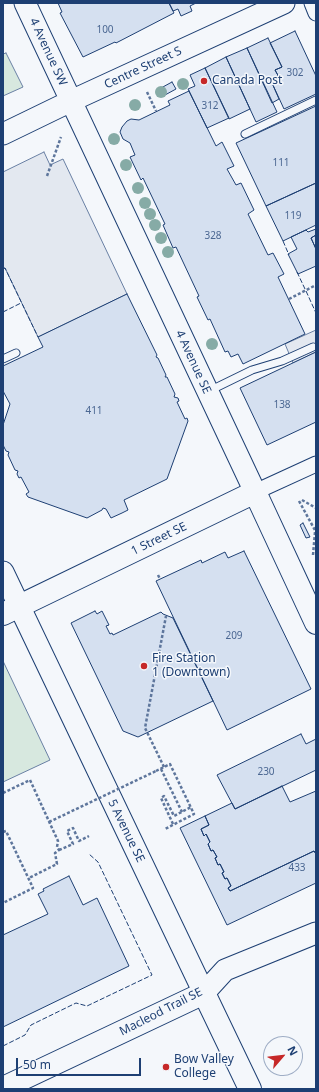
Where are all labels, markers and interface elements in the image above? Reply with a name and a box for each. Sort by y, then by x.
street label: 4 Avenue SW [26,16,70,88]
house number: 100 [96,24,114,36]
street label: Centre Street S [102,44,184,92]
house number: 302 [286,67,304,79]
place label: Canada Post [212,74,282,88]
marker: Canada Post [199,76,209,86]
house number: 312 [201,100,219,112]
house number: 111 [272,157,290,169]
house number: 119 [284,210,302,222]
house number: 328 [204,230,222,242]
street label: 4 Avenue SE [172,328,214,396]
house number: 138 [273,399,291,411]
house number: 411 [85,405,103,417]
street label: 1 Street SE [129,519,189,559]
house number: 209 [225,630,243,642]
place label: Fire Station 1 (Downtown) [152,652,230,680]
marker: Fire Station 1 (Downtown) [139,661,149,671]
house number: 230 [257,766,275,778]
street label: 5 Avenue SE [105,797,147,865]
house number: 433 [288,862,306,874]
street label: Macleod Trail SE [117,985,205,1039]
north arrow [263,1036,303,1076]
text: N [284,1043,302,1058]
scale bar [18,1050,143,1076]
place label: Bow Valley College [174,1053,234,1081]
text: 50 m [23,1056,51,1073]
marker: Bow Valley College [161,1062,171,1072]

